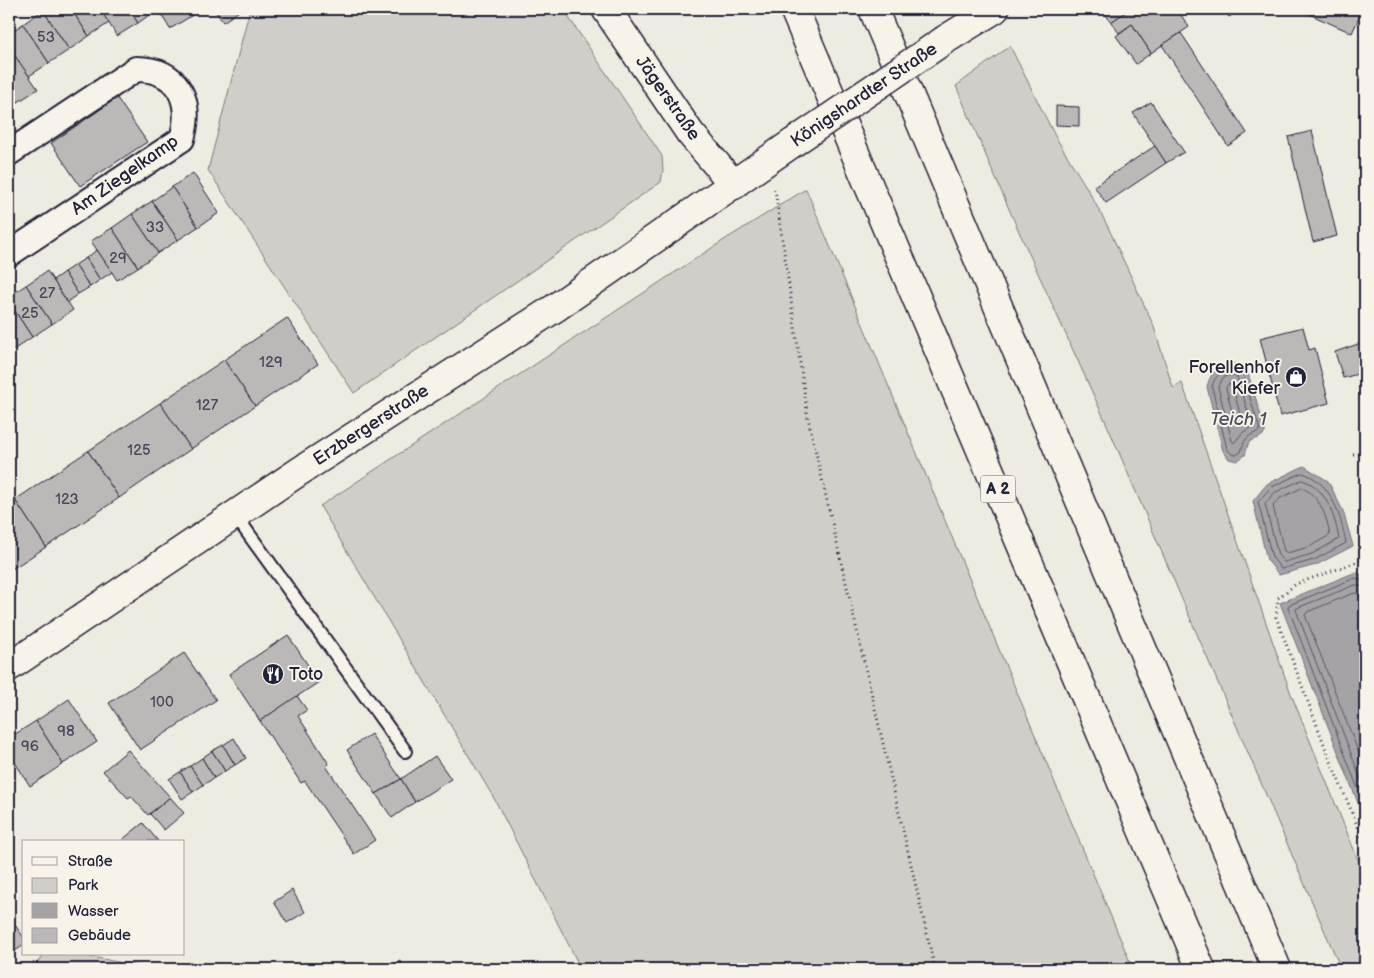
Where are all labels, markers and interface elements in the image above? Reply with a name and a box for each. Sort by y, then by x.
house number: 53 [37,28,55,47]
street label: Königshardter Straße [787,38,941,152]
street label: Jägerstraße [631,52,705,145]
street label: Am Ziegelkamp [67,130,183,220]
house number: 33 [146,218,164,237]
house number: 29 [109,249,127,268]
house number: 27 [39,284,56,303]
house number: 25 [21,304,39,323]
house number: 129 [259,353,283,372]
place label: Forellenhof Kiefer [1188,357,1281,399]
shop icon: Forellenhof Kiefer [1284,365,1308,389]
street label: Erzbergerstraße [309,380,433,470]
house number: 127 [196,396,219,415]
water label: Teich 1 [1210,408,1267,431]
house number: 125 [127,441,151,460]
road number: A 2 [980,476,1016,502]
house number: 123 [55,490,79,509]
restaurant icon: Toto [261,662,285,686]
place label: Toto [289,664,323,685]
house number: 100 [150,693,174,712]
house number: 98 [57,722,75,741]
house number: 96 [21,737,39,756]
legend [22,840,185,956]
text: Straße [68,852,113,871]
text: Park [68,876,99,895]
text: Wasser [68,902,119,921]
text: Gebäude [68,926,131,945]

